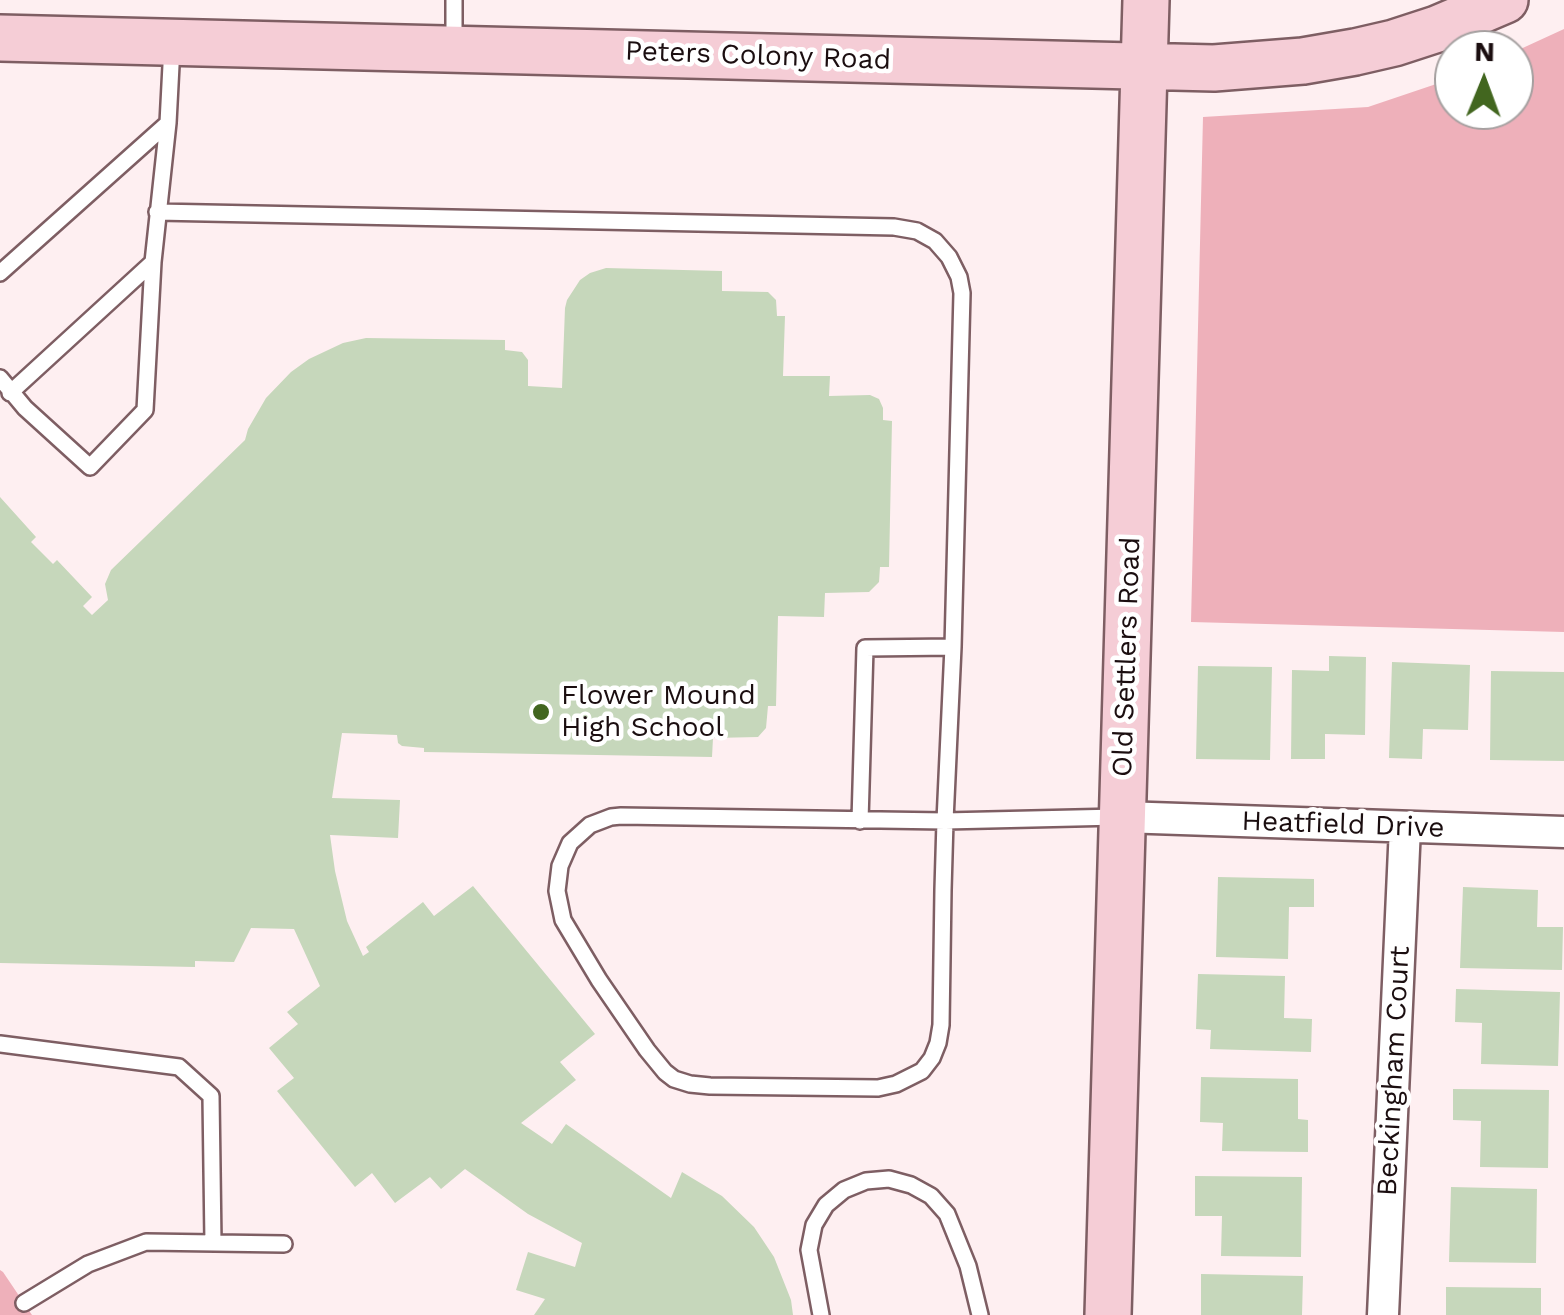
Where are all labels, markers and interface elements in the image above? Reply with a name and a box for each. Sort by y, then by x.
north arrow [1434,30,1534,130]
street label: Peters Colony Road [624,35,892,77]
text: N [1474,35,1495,68]
street label: Old Settlers Road [1106,536,1148,778]
place label: Flower Mound High School [561,679,756,745]
marker: Flower Mound High School [530,701,552,723]
street label: Heatfield Drive [1241,805,1445,845]
street label: Beckingham Court [1371,945,1417,1197]

